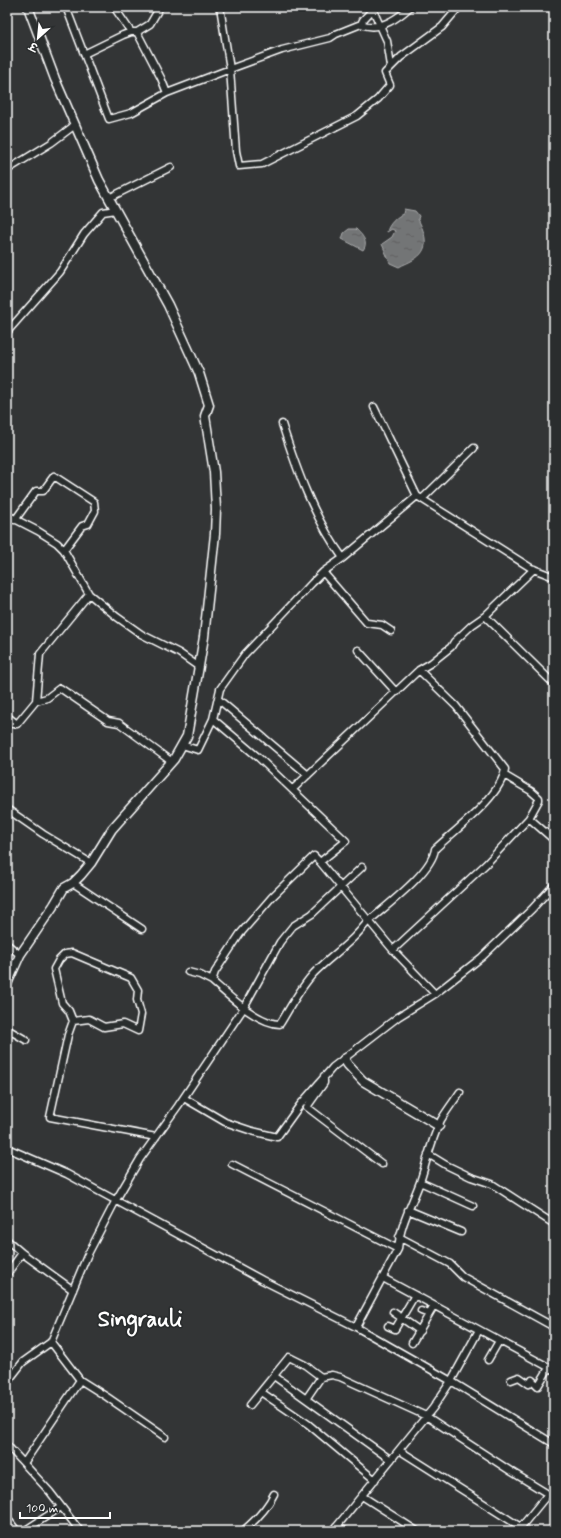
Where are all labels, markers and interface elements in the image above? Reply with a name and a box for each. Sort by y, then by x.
north arrow [18,18,58,58]
text: उ [26,37,41,54]
district label: Singrauli [98,1306,182,1337]
scale bar [20,1494,110,1520]
text: 100 m [26,1501,58,1517]

